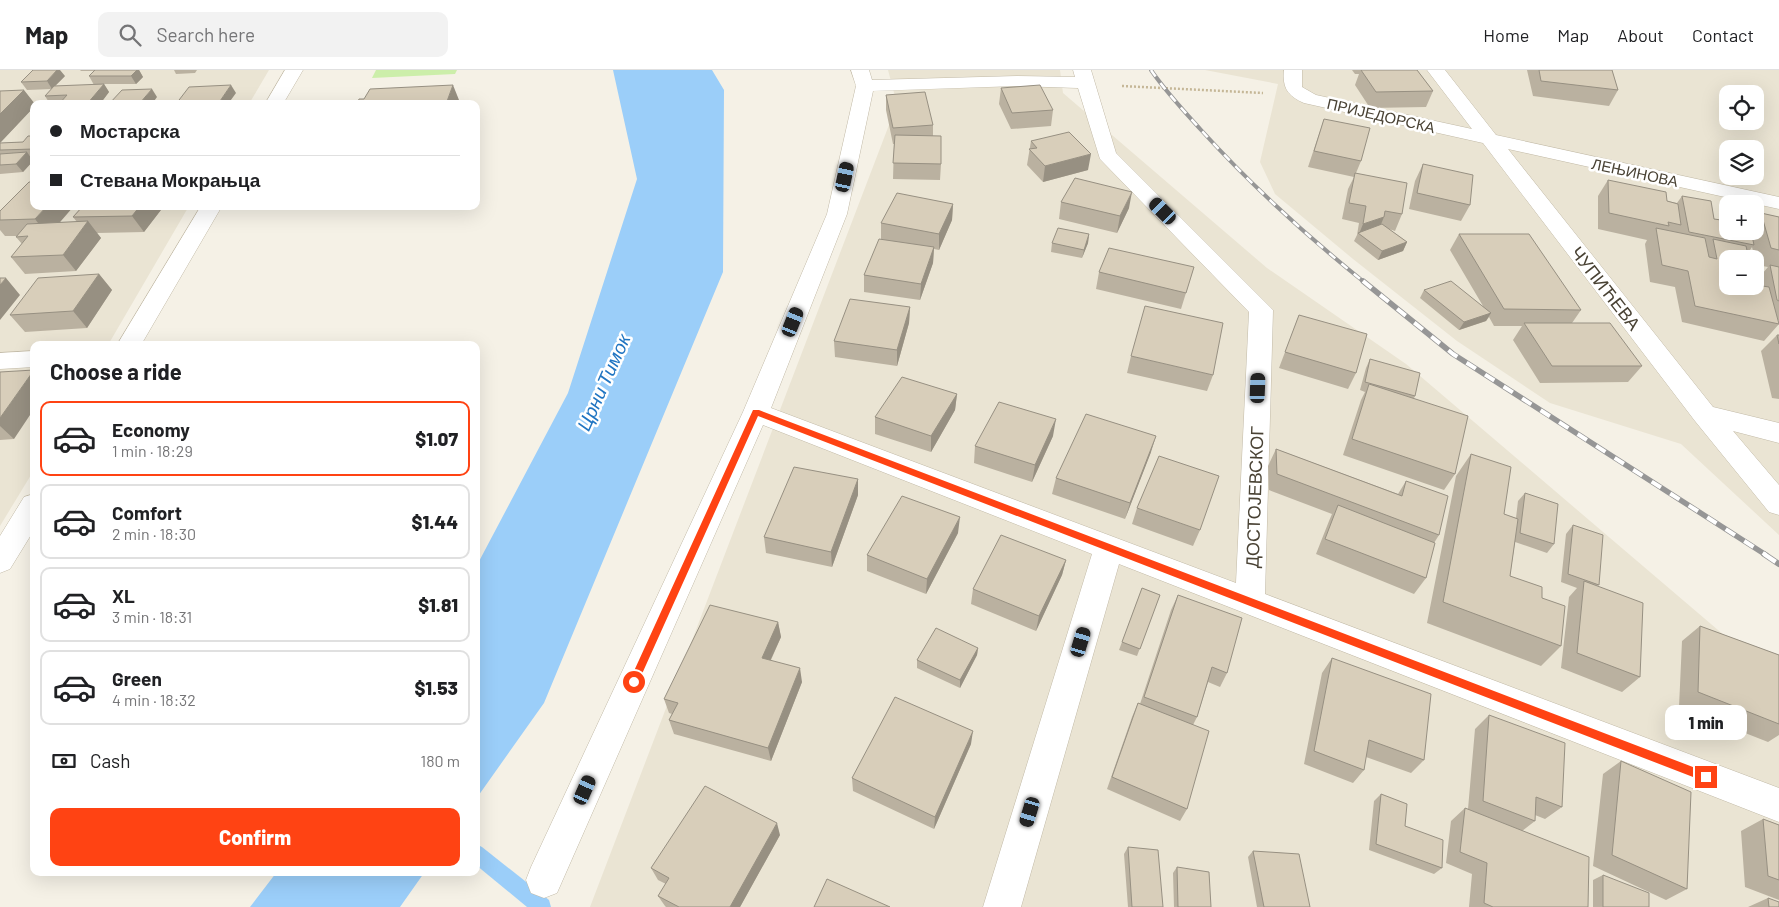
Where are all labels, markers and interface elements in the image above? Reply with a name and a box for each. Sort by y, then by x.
search box [98,12,448,57]
text: Map [25,20,68,49]
icon: search [116,21,144,49]
text: Search here [156,23,255,46]
text: Home [1483,24,1529,46]
text: Map [1557,24,1589,46]
text: About [1617,24,1664,46]
text: Contact [1692,24,1754,46]
map controls [1719,85,1764,295]
button: locate [1719,85,1764,130]
street label: ПРИЈЕДОРСКА [1325,94,1437,136]
text: Мостарска [80,119,180,142]
button: layers [1719,140,1764,185]
street label: ЛЕЊИНОВА [1590,154,1680,190]
car [834,161,855,193]
text: Стевана Мокрањца [80,168,260,191]
car [1147,195,1178,227]
button: + [1719,195,1764,240]
street label: ЧУПИЋЕВА [1567,242,1645,334]
button: − [1719,250,1764,295]
car [780,305,805,339]
water label: Црни Тимок [572,329,635,434]
text: Choose a ride [50,358,182,384]
car [1249,373,1266,403]
icon: car [52,416,97,461]
text: Economy [112,418,190,441]
street label: ДОСТОЈЕВСКОГ [1241,425,1267,568]
text: $1.07 [415,427,458,450]
text: 1 min · 18:29 [112,441,193,460]
icon: car [52,499,97,544]
text: Comfort [112,501,182,524]
text: $1.44 [412,510,458,533]
text: 2 min · 18:30 [112,524,196,543]
icon: car [52,582,97,627]
text: XL [112,584,135,607]
text: $1.81 [418,593,458,616]
text: 3 min · 18:31 [112,607,192,626]
car [1069,625,1092,659]
icon: car [52,665,97,710]
text: Green [112,667,162,690]
route start [623,671,645,693]
text: $1.53 [414,676,458,699]
text: 4 min · 18:32 [112,690,196,709]
callout: 1 min [1665,704,1747,740]
text: 1 min [1688,713,1724,732]
icon: cash [50,747,78,775]
text: Cash [90,749,131,772]
text: 180 m [421,751,460,770]
route end [1695,766,1717,788]
car [572,773,597,807]
car [1018,795,1041,829]
button: Confirm [50,808,460,866]

